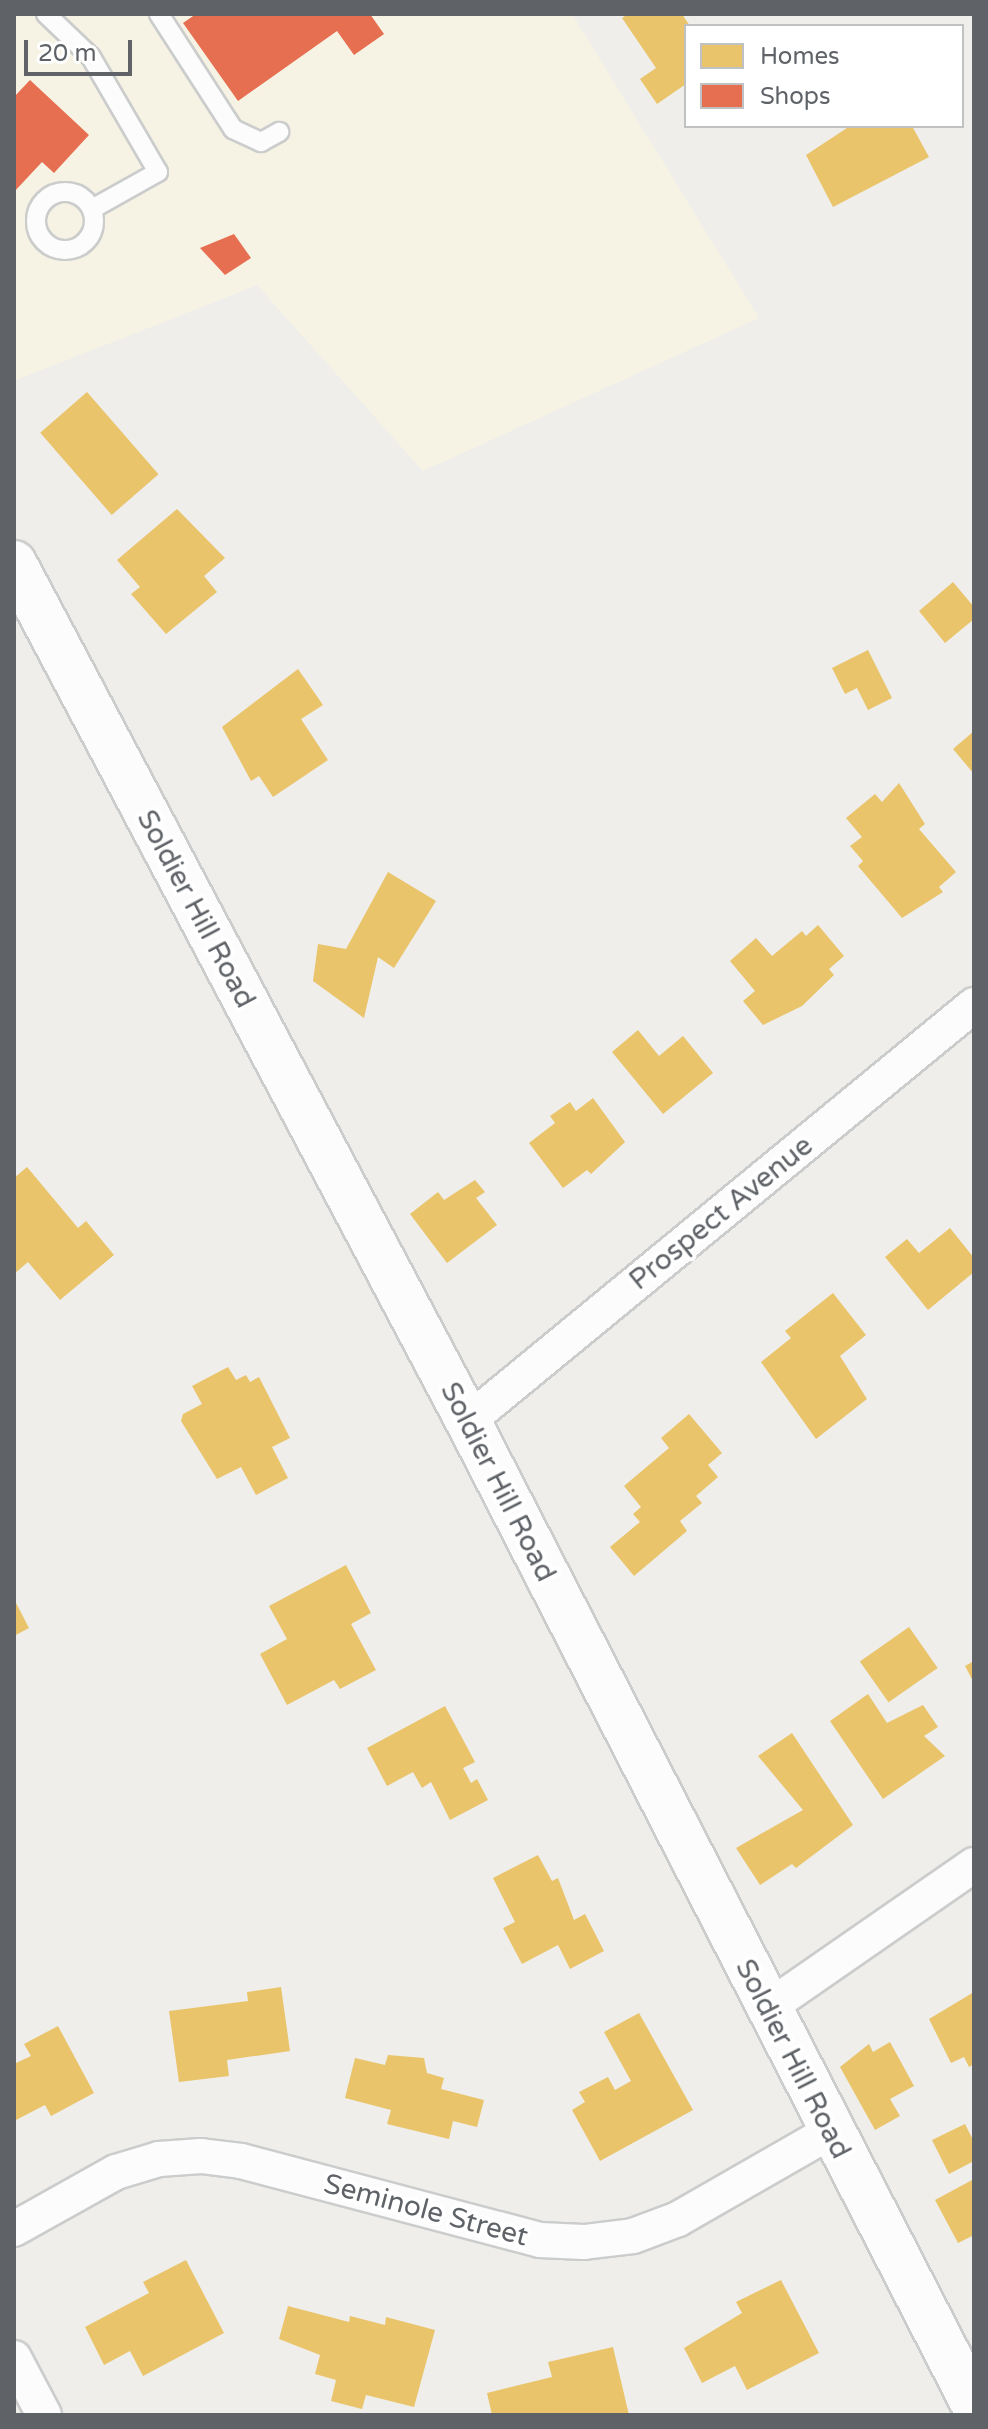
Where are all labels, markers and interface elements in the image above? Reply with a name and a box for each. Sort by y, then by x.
scale bar [28,24,136,74]
legend [684,24,964,128]
text: 20 m [38,39,96,68]
text: Homes [760,42,840,71]
text: Shops [760,82,830,111]
street label: Soldier Hill Road [130,804,262,1014]
street label: Prospect Avenue [623,1129,819,1297]
street label: Soldier Hill Road [433,1377,563,1587]
street label: Soldier Hill Road [728,1954,858,2164]
street label: Seminole Street [320,2167,532,2253]

